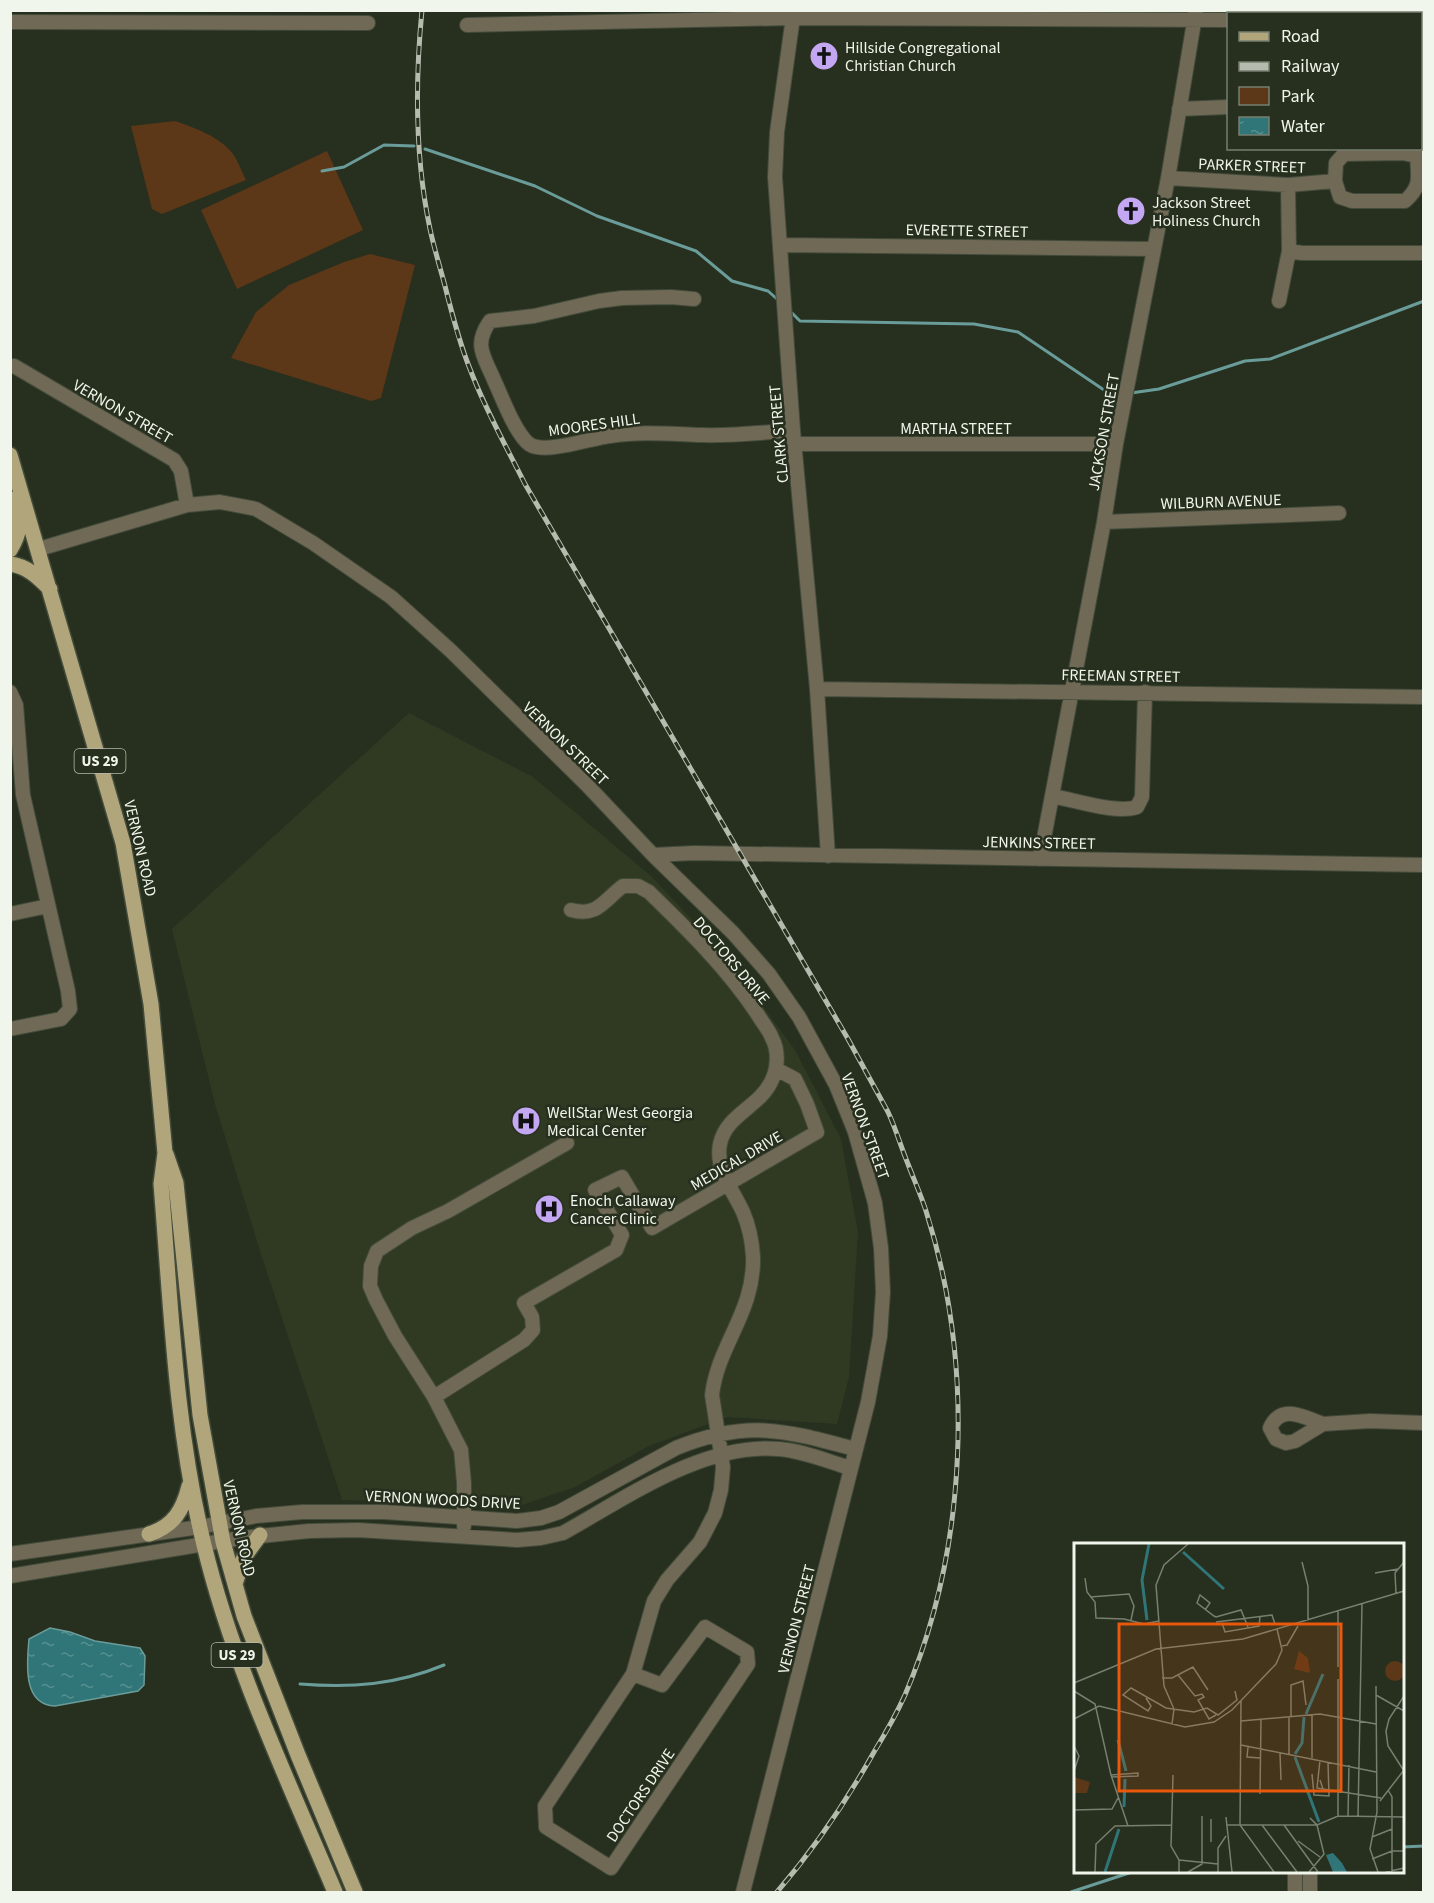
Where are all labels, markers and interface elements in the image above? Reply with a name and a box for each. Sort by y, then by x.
legend [1227,12,1422,150]
text: Road [1281,24,1320,49]
place label: Hillside Congregational Christian Church [845,37,1001,77]
church icon: Hillside Congregational Christian Church [808,40,840,72]
text: Railway [1281,54,1340,79]
text: Park [1281,84,1315,109]
text: Water [1281,114,1325,139]
street label: PARKER STREET [1198,153,1306,179]
place label: Jackson Street Holiness Church [1152,192,1260,232]
church icon: Jackson Street Holiness Church [1115,195,1147,227]
street label: EVERETTE STREET [905,219,1029,243]
street label: JACKSON STREET [1083,371,1125,492]
street label: VERNON STREET [69,374,177,450]
street label: CLARK STREET [764,383,794,484]
street label: MOORES HILL [547,408,642,442]
street label: MARTHA STREET [900,418,1012,440]
street label: WILBURN AVENUE [1160,489,1282,515]
street label: FREEMAN STREET [1061,664,1181,688]
street label: VERNON STREET [518,697,613,791]
road number: US 29 [74,749,126,773]
street label: VERNON ROAD [118,798,162,899]
street label: JENKINS STREET [982,831,1096,855]
street label: DOCTORS DRIVE [688,912,775,1009]
street label: VERNON STREET [836,1070,895,1183]
place label: WellStar West Georgia Medical Center [547,1102,693,1142]
hospital icon: WellStar West Georgia Medical Center [510,1105,542,1137]
street label: MEDICAL DRIVE [687,1126,786,1196]
place label: Enoch Callaway Cancer Clinic [570,1190,676,1230]
hospital icon: Enoch Callaway Cancer Clinic [533,1193,565,1225]
street label: VERNON ROAD [217,1478,261,1579]
street label: VERNON WOODS DRIVE [365,1485,521,1515]
inset map [1074,1543,1404,1873]
street label: VERNON STREET [773,1562,821,1676]
road number: US 29 [212,1643,262,1667]
street label: DOCTORS DRIVE [601,1744,680,1847]

